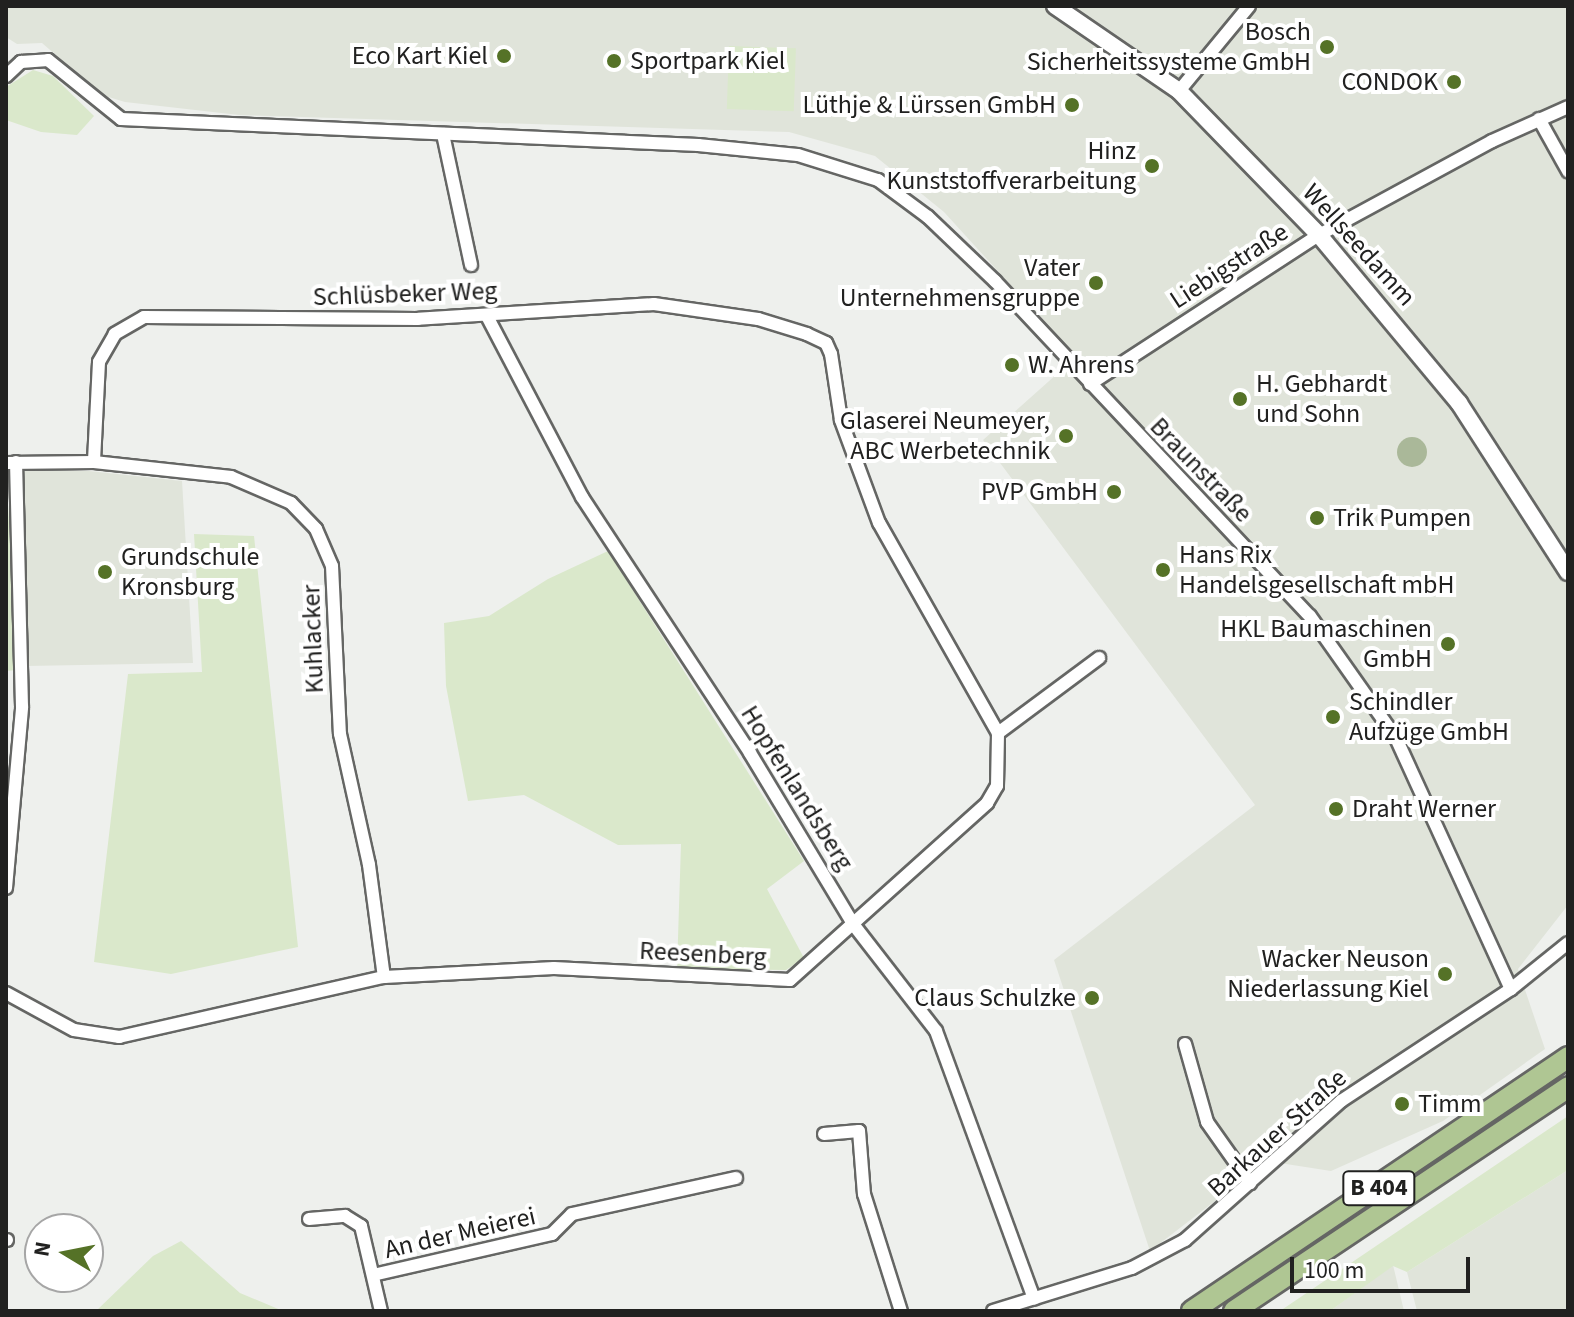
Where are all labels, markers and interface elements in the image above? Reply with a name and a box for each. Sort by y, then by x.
place label: Bosch Sicherheitssysteme GmbH [1027,16,1311,78]
marker: Bosch Sicherheitssysteme GmbH [1318,38,1336,56]
place label: Eco Kart Kiel [352,40,488,72]
place label: Sportpark Kiel [630,45,785,77]
marker: Eco Kart Kiel [495,47,513,65]
marker: Sportpark Kiel [605,52,623,70]
place label: CONDOK [1342,66,1438,98]
marker: CONDOK [1445,73,1463,91]
place label: Lüthje & Lürssen GmbH [803,89,1056,121]
marker: Lüthje & Lürssen GmbH [1063,96,1081,114]
place label: Hinz Kunststoffverarbeitung [886,135,1136,196]
marker: Hinz Kunststoffverarbeitung [1143,157,1161,175]
street label: Wellseedamm [1296,177,1422,313]
street label: Liebigstraße [1164,216,1294,316]
place label: Vater Unternehmensgruppe [840,252,1080,314]
marker: Vater Unternehmensgruppe [1087,274,1105,292]
street label: Schlüsbeker Weg [312,275,498,313]
place label: W. Ahrens [1028,349,1134,381]
marker: W. Ahrens [1003,356,1021,374]
place label: H. Gebhardt und Sohn [1256,368,1387,430]
marker: H. Gebhardt und Sohn [1231,390,1249,408]
place label: Glaserei Neumeyer, ABC Werbetechnik [840,405,1050,466]
street label: Braunstraße [1143,411,1259,529]
marker: Glaserei Neumeyer, ABC Werbetechnik [1057,427,1075,445]
place label: PVP GmbH [981,476,1098,508]
marker: PVP GmbH [1105,483,1123,501]
place label: Trik Pumpen [1333,502,1471,534]
marker: Trik Pumpen [1308,509,1326,527]
place label: Hans Rix Handelsgesellschaft mbH [1179,539,1454,600]
place label: Grundschule Kronsburg [121,541,259,602]
marker: Hans Rix Handelsgesellschaft mbH [1154,561,1172,579]
marker: Grundschule Kronsburg [96,563,114,581]
street label: Kuhlacker [296,584,330,694]
place label: HKL Baumaschinen GmbH [1220,613,1432,674]
marker: HKL Baumaschinen GmbH [1439,635,1457,653]
place label: Schindler Aufzüge GmbH [1349,686,1509,748]
street label: Hopfenlandsberg [734,700,860,876]
marker: Schindler Aufzüge GmbH [1324,708,1342,726]
place label: Draht Werner [1352,793,1496,825]
marker: Draht Werner [1327,800,1345,818]
street label: Reesenberg [639,935,767,973]
place label: Wacker Neuson Niederlassung Kiel [1227,943,1429,1004]
marker: Wacker Neuson Niederlassung Kiel [1436,965,1454,983]
place label: Claus Schulzke [914,982,1076,1014]
marker: Claus Schulzke [1083,989,1101,1007]
street label: Barkauer Straße [1201,1063,1353,1203]
place label: Timm [1418,1088,1481,1120]
marker: Timm [1393,1095,1411,1113]
road number: B 404 [1341,1168,1417,1208]
street label: An der Meierei [381,1200,539,1266]
north arrow [24,1213,104,1293]
text: N [25,1239,59,1259]
scale bar [1294,1241,1474,1291]
text: 100 m [1304,1253,1364,1288]

